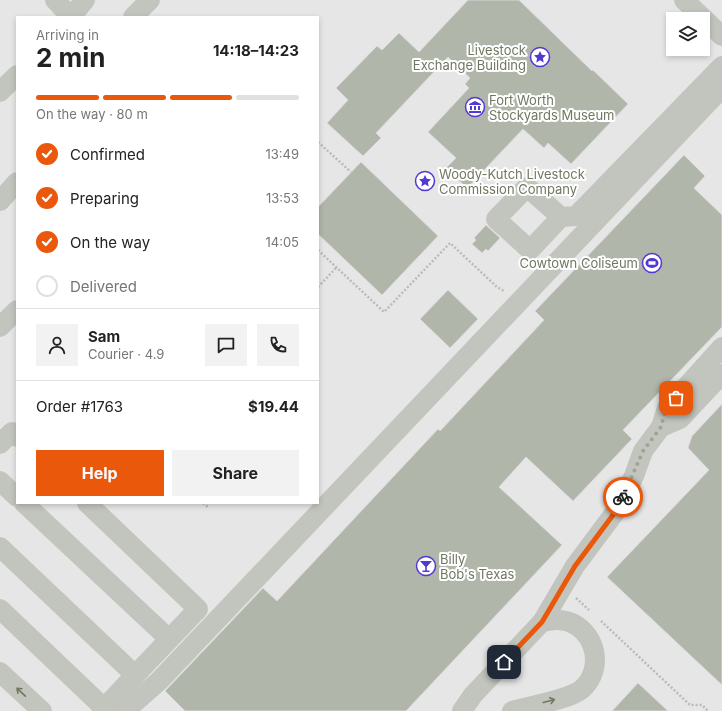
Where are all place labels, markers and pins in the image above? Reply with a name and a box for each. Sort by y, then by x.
place label: Livestock Exchange Building [413,42,526,73]
place icon: Livestock Exchange Building [529,46,551,68]
place label: Fort Worth Stockyards Museum [489,92,614,123]
museum icon: Fort Worth Stockyards Museum [464,96,486,118]
place label: Woody-Kutch Livestock Commission Company [439,166,585,197]
place icon: Woody-Kutch Livestock Commission Company [414,170,436,192]
sports icon: Cowtown Coliseum [641,252,663,274]
place label: Cowtown Coliseum [520,255,638,271]
pin [659,381,693,415]
place label: Billy Bob's Texas [440,551,515,582]
bar icon: Billy Bob's Texas [415,555,437,577]
pin [487,645,521,679]

